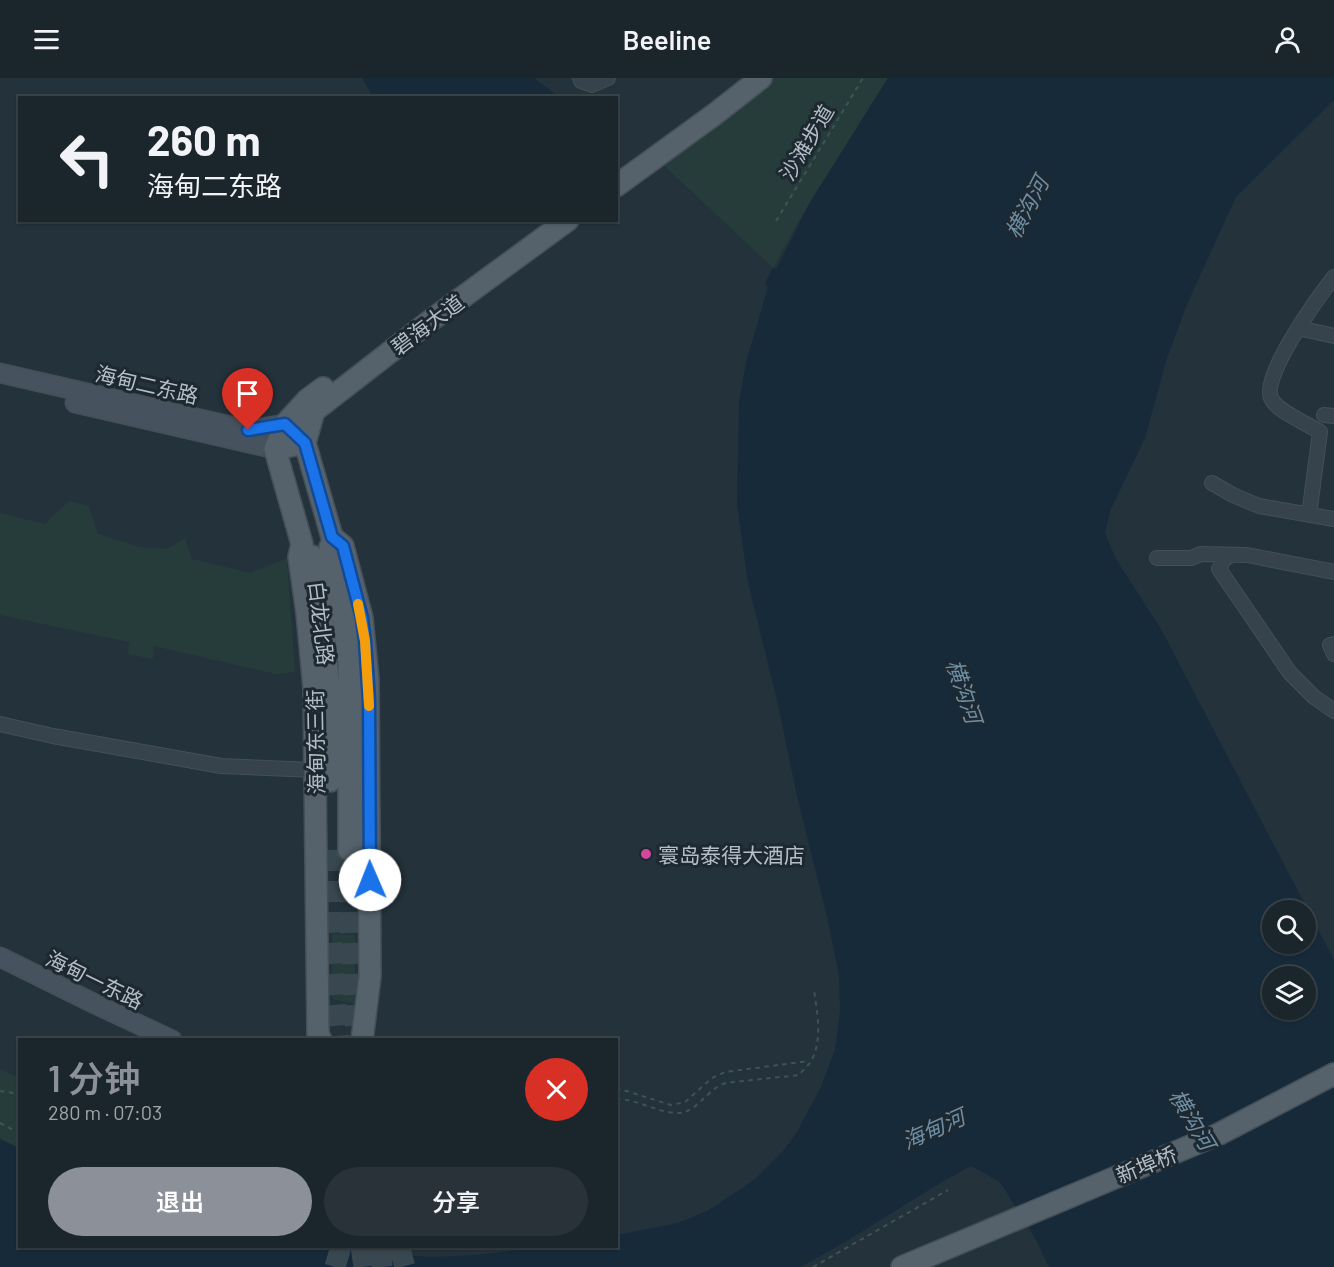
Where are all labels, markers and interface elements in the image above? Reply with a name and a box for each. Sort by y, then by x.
icon: menu [30,23,63,56]
text: Beeline [623,23,711,55]
icon: person [1271,23,1304,56]
street label: 沙滩步道 [774,100,838,184]
text: 260 m [147,114,260,164]
icon: left [48,120,126,198]
water label: 横沟河 [999,168,1055,242]
text: 海甸二东路 [147,169,282,201]
street label: 碧海大道 [386,289,468,359]
street label: 海甸二东路 [93,360,201,408]
pin [222,368,273,430]
icon: arrive [231,377,264,410]
street label: 白龙北路 [304,580,340,666]
water label: 横沟河 [942,656,989,730]
street label: 海甸东三街 [302,689,328,795]
place label: 寰岛泰得大酒店 [658,842,805,867]
marker: 寰岛泰得大酒店 [639,847,653,861]
position arrow [338,848,402,912]
map controls [1262,900,1316,1020]
button: search [1262,900,1316,954]
street label: 海甸一东路 [42,945,148,1013]
button: layers [1262,966,1316,1020]
text: 1 分钟 [48,1056,140,1099]
button: close [525,1058,588,1121]
water label: 横沟河 [1165,1084,1223,1157]
text: 280 m · 07:03 [48,1100,162,1124]
water label: 海甸河 [898,1101,972,1153]
street label: 新埠桥 [1112,1141,1180,1187]
button: 退出 [48,1167,312,1236]
button: 分享 [324,1167,588,1236]

